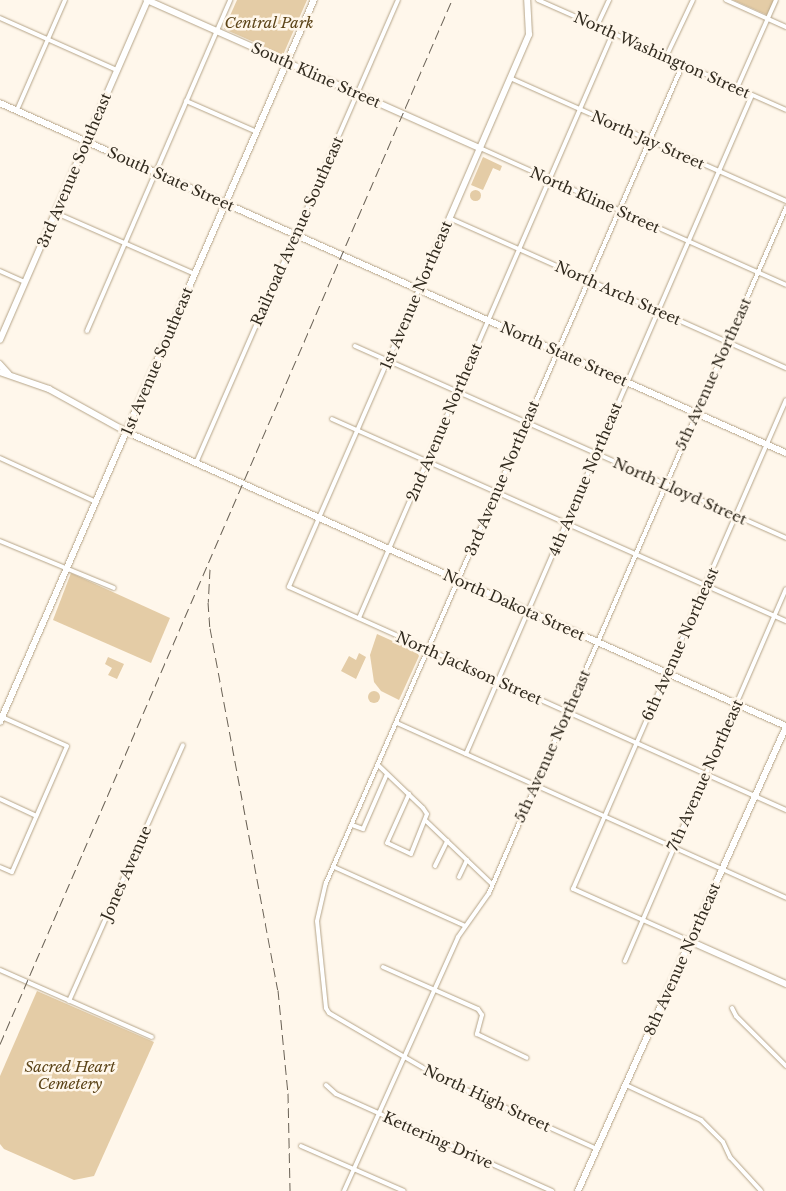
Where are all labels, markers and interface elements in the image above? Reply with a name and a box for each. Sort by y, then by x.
street label: North Washington Street [571,8,753,102]
park label: Central Park [224,14,314,32]
street label: South Kline Street [248,38,384,112]
street label: 3rd Avenue Southeast [33,90,115,250]
street label: North Jay Street [588,107,708,173]
street label: Railroad Avenue Southeast [247,133,347,329]
street label: South State Street [105,143,237,215]
street label: North Kline Street [527,163,663,237]
street label: 1st Avenue Northeast [376,218,456,372]
street label: North Arch Street [552,257,684,329]
street label: 1st Avenue Southeast [117,284,197,438]
street label: 5th Avenue Northeast [671,295,755,453]
street label: North State Street [497,318,631,390]
street label: 2nd Avenue Northeast [402,340,486,504]
street label: 3rd Avenue Northeast [461,397,543,559]
street label: 4th Avenue Northeast [544,399,626,559]
street label: North Lloyd Street [610,453,750,529]
street label: 6th Avenue Northeast [638,564,722,724]
street label: North Dakota Street [440,566,588,644]
street label: North Jackson Street [393,628,545,708]
street label: 5th Avenue Northeast [510,667,594,825]
street label: 7th Avenue Northeast [663,696,747,854]
street label: Jones Avenue [97,823,155,923]
street label: 8th Avenue Northeast [640,879,724,1039]
park label: Sacred Heart Cemetery [24,1057,116,1092]
street label: North High Street [421,1061,553,1135]
street label: Kettering Drive [380,1108,496,1172]

